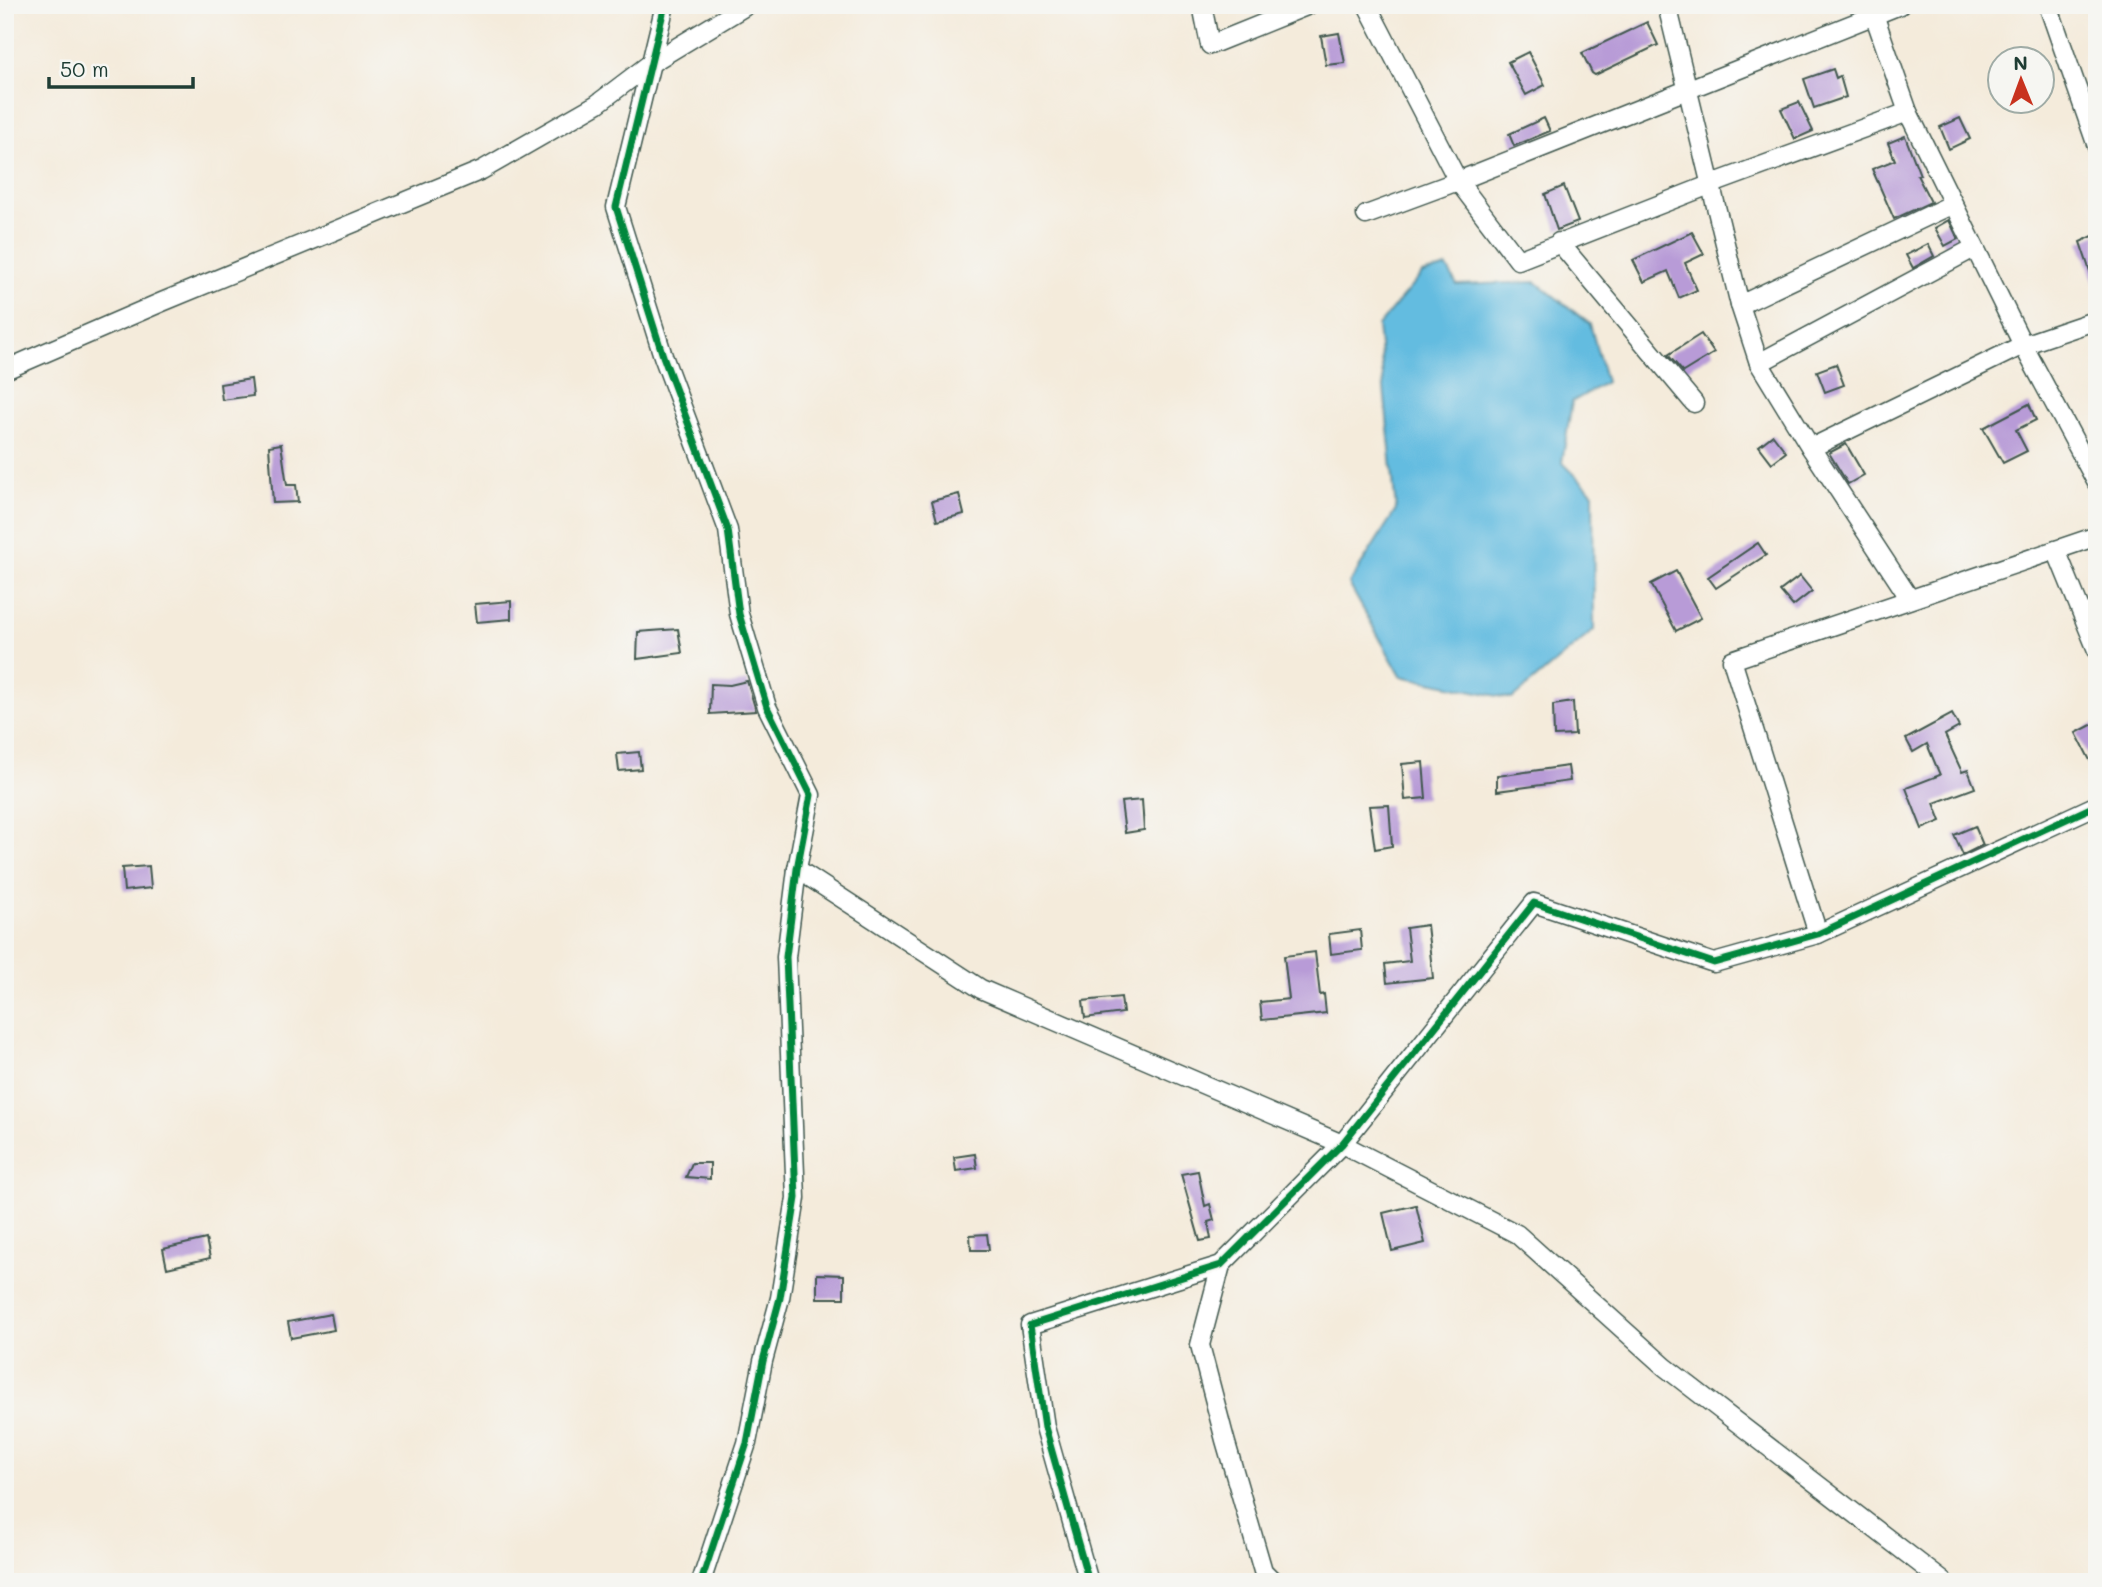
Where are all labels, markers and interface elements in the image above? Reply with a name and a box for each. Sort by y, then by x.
scale bar [49,46,192,90]
north arrow [1986,46,2056,116]
text: N [2013,50,2028,75]
text: 50 m [60,55,109,82]

